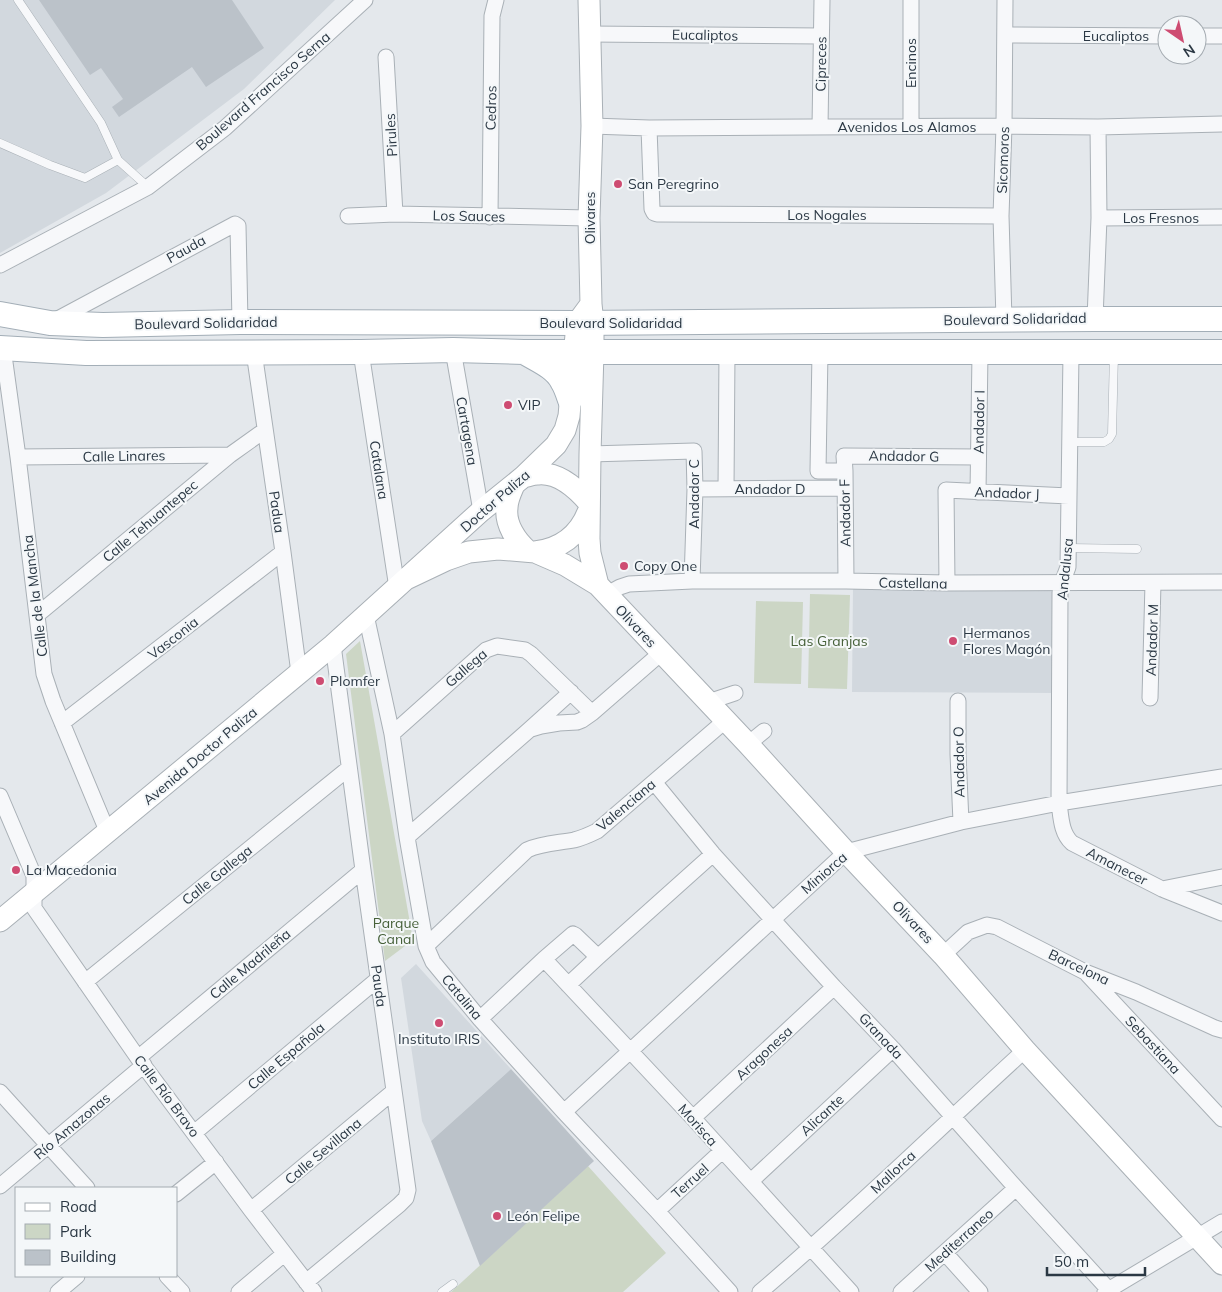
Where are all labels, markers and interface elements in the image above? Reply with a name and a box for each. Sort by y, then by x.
north arrow [1157,15,1207,65]
street label: Eucaliptos [672,25,738,45]
street label: Eucaliptos [1083,27,1149,45]
street label: Boulevard Francisco Serna [192,28,334,154]
street label: Cipreces [812,36,830,92]
street label: Encinos [902,38,920,88]
text: N [1180,40,1199,61]
street label: Cedros [482,85,500,131]
street label: Pirules [381,113,401,157]
street label: Avenidos Los Alamos [838,118,976,136]
street label: Sicomoros [993,126,1013,194]
place label: San Peregrino [628,175,719,193]
marker: San Peregrino [612,178,624,190]
street label: Olivares [581,192,599,244]
street label: Los Sauces [432,206,506,226]
street label: Los Nogales [787,206,867,224]
street label: Los Fresnos [1123,209,1199,227]
street label: Pauda [163,231,209,267]
street label: Boulevard Solidaridad [943,309,1087,329]
street label: Boulevard Solidaridad [134,313,278,333]
street label: Boulevard Solidaridad [540,314,682,332]
street label: Andador I [969,390,989,454]
street label: Cartagena [452,395,482,467]
place label: VIP [518,396,541,414]
marker: VIP [502,399,514,411]
street label: Catalana [365,439,393,501]
street label: Calle Linares [82,446,166,466]
street label: Andador G [869,446,939,466]
street label: Andador C [685,459,703,529]
street label: Doctor Paliza [456,466,534,536]
street label: Calle Tehuantepec [99,476,201,566]
street label: Andador F [835,479,855,547]
street label: Andador D [735,480,805,498]
street label: Andador J [974,483,1040,503]
street label: Padua [265,490,289,534]
street label: Calle de la Mancha [19,534,51,658]
street label: Andalusa [1053,537,1077,601]
place label: Copy One [634,557,697,575]
marker: Copy One [618,560,630,572]
street label: Castellana [878,573,948,593]
street label: Olivares [611,601,661,651]
street label: Andador M [1142,603,1162,677]
street label: Vasconia [144,613,202,663]
place label: Hermanos Flores Magón [963,624,1050,658]
park label: Las Granjas [790,632,868,650]
marker: Hermanos Flores Magón [947,635,959,647]
street label: Gallega [441,645,491,691]
place label: Plomfer [330,672,381,690]
marker: Plomfer [314,675,326,687]
street label: Avenida Doctor Paliza [139,703,261,809]
street label: Andador O [949,726,969,798]
street label: Valenciana [593,775,659,835]
street label: Calle Gallega [178,841,256,909]
street label: Amanecer [1083,843,1151,889]
street label: Miniorca [797,848,851,898]
place label: La Macedonia [26,861,117,879]
marker: La Macedonia [10,864,22,876]
street label: Olivares [888,897,938,947]
park label: Parque Canal [373,914,419,948]
street label: Calle Madrileña [206,925,294,1003]
street label: Barcelona [1046,945,1112,989]
street label: Pauda [367,964,391,1008]
street label: Catalina [438,970,486,1024]
street label: Granada [855,1009,907,1063]
street label: Sebastiana [1121,1012,1185,1078]
marker: Instituto IRIS [433,1017,445,1029]
street label: Calle Española [244,1018,328,1094]
street label: Aragonesa [732,1022,796,1084]
place label: Instituto IRIS [398,1030,480,1048]
street label: Calle Río Bravo [130,1051,204,1141]
street label: Río Amazonas [30,1089,114,1163]
street label: Alicante [797,1090,847,1140]
street label: Morisca [674,1100,722,1150]
street label: Calle Sevillana [281,1114,365,1188]
street label: Mallorca [867,1147,919,1197]
street label: Terruel [668,1160,712,1202]
legend [15,1187,178,1277]
text: Road [60,1197,97,1216]
street label: Mediterraneo [921,1204,997,1276]
place label: León Felipe [507,1207,580,1225]
marker: León Felipe [491,1210,503,1222]
text: Park [60,1222,92,1241]
scale bar [1047,1244,1144,1276]
text: Building [60,1247,116,1266]
text: 50 m [1054,1252,1089,1271]

